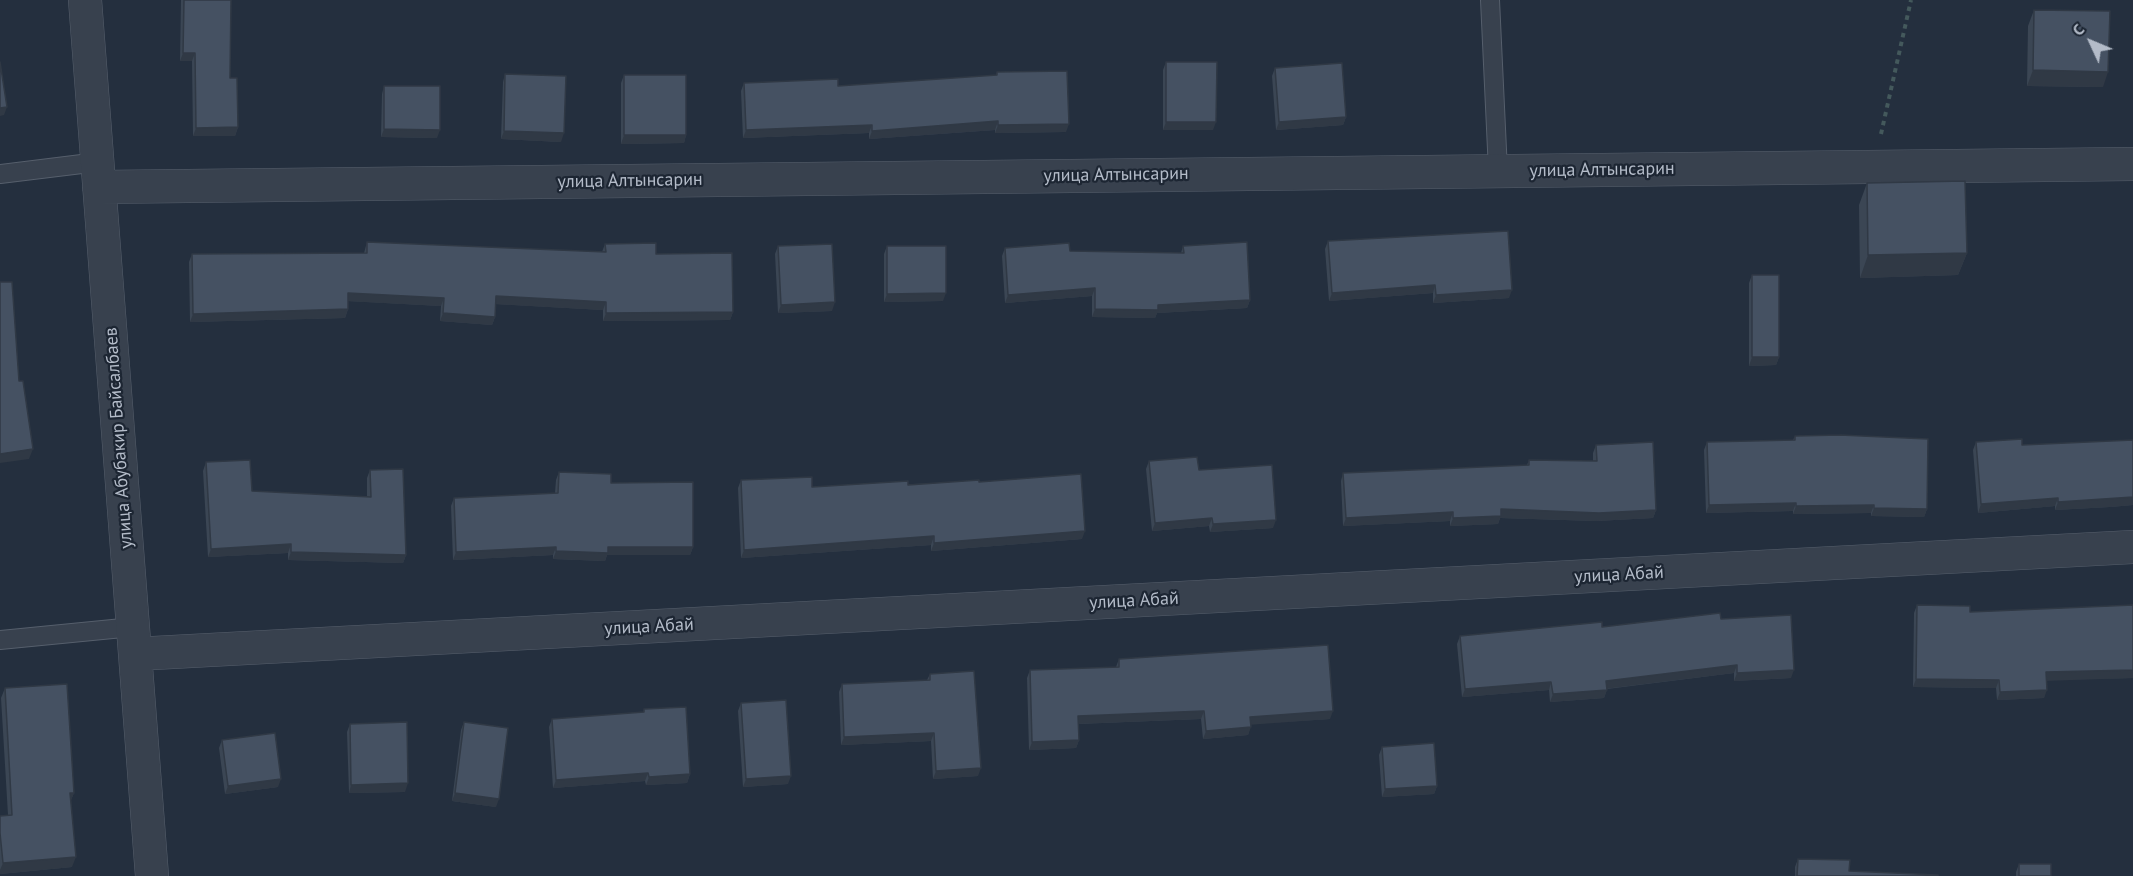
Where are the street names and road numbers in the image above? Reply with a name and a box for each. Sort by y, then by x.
street label: улица Алтынсарин [1529,158,1675,182]
street label: улица Алтынсарин [1043,163,1189,187]
street label: улица Алтынсарин [557,169,703,193]
street label: улица Абубакир Байсалбаев [100,327,138,549]
street label: улица Абай [1574,562,1664,588]
street label: улица Абай [1089,588,1179,614]
street label: улица Абай [604,614,694,640]

